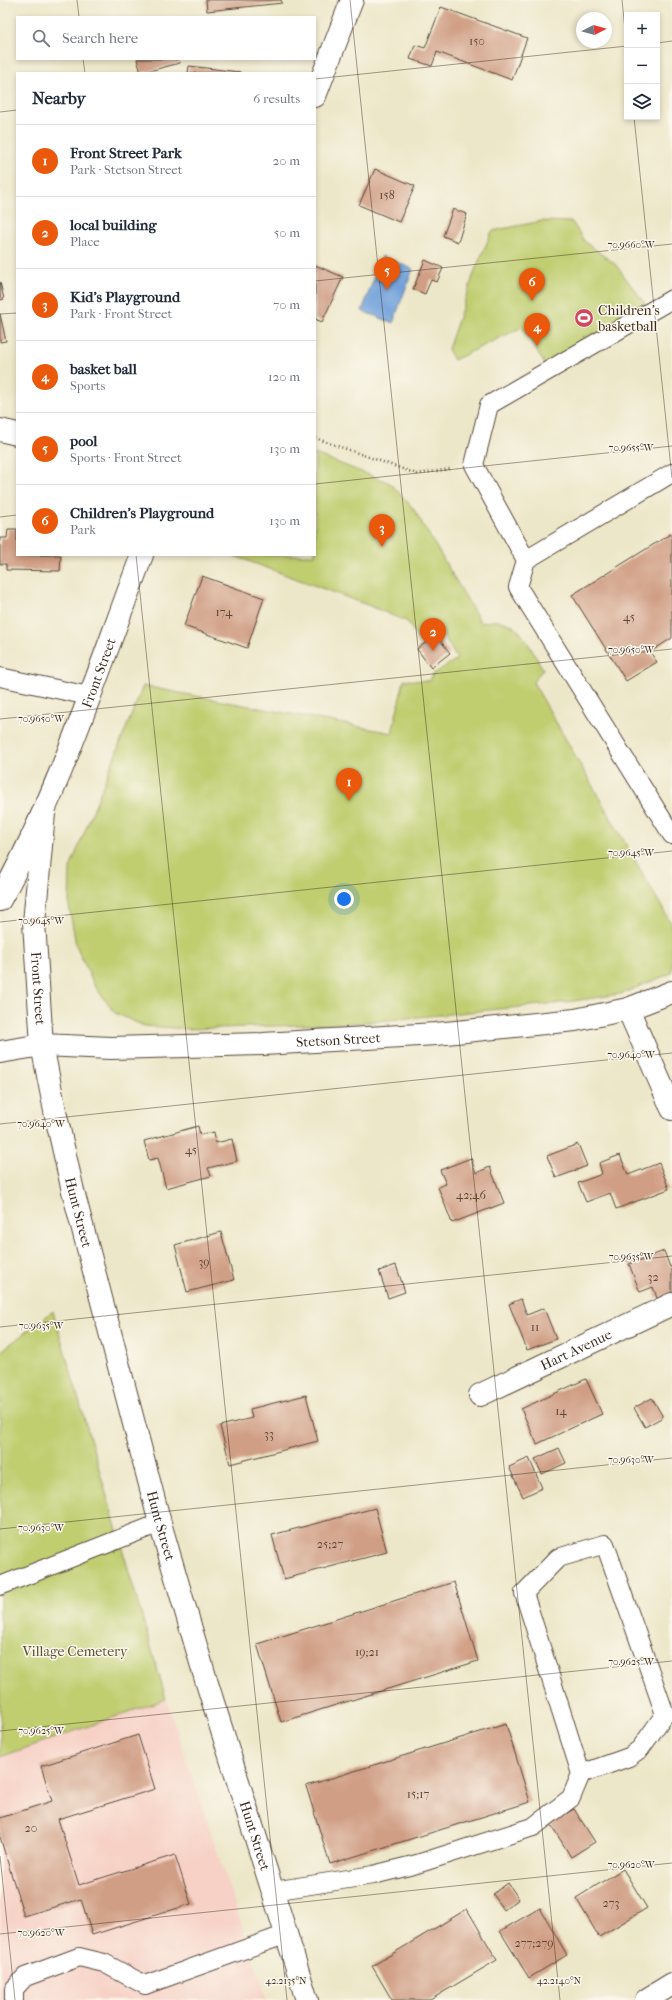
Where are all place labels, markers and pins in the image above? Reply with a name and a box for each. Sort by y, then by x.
pin: 5 [374,257,400,290]
pin: 6 [519,268,545,301]
place label: Children's basketball [597,302,660,335]
sports icon: Children's basketball [573,307,595,329]
pin: 4 [524,313,550,346]
pin: 3 [369,514,395,547]
pin: 2 [420,618,446,651]
pin: 1 [336,768,362,801]

